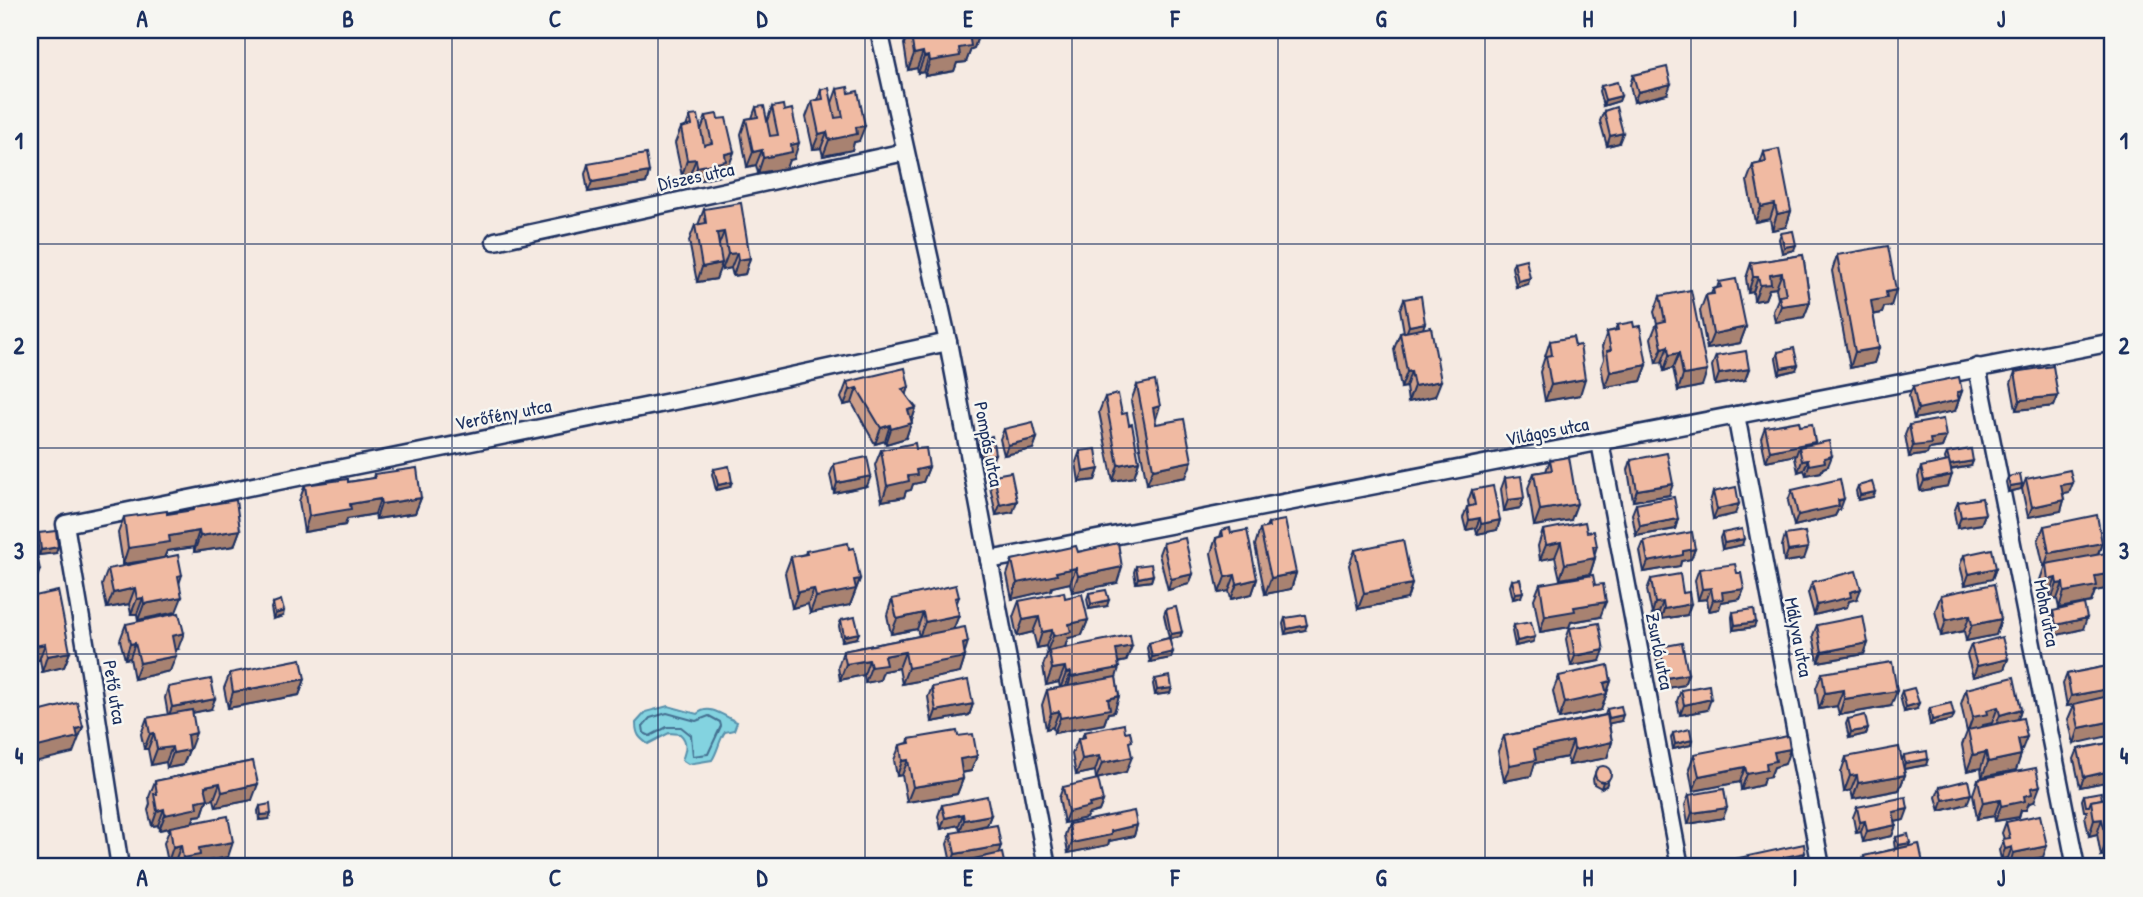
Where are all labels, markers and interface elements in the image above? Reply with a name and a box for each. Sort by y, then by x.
text: A [136,3,148,34]
text: B [342,3,354,34]
text: C [549,3,561,34]
text: D [757,3,769,34]
text: E [963,3,974,34]
text: F [1170,3,1181,34]
text: G [1375,3,1387,34]
text: H [1583,3,1594,34]
text: I [1792,3,1798,34]
text: J [1997,3,2006,34]
text: 1 [15,125,23,156]
text: 1 [2120,125,2128,156]
street label: Díszes utca [656,155,737,197]
text: 2 [14,330,25,361]
text: 2 [2119,330,2130,361]
street label: Verőfény utca [453,392,554,436]
street label: Pompás utca [968,399,1010,489]
street label: Világos utca [1503,410,1591,452]
text: 3 [14,535,24,566]
text: 3 [2119,535,2129,566]
street label: Moha utca [2028,577,2066,649]
street label: Mályva utca [1779,595,1820,679]
street label: Zsurló utca [1640,610,1680,692]
street label: Pető utca [97,658,133,726]
text: 4 [15,740,24,771]
text: 4 [2120,740,2129,771]
text: A [136,862,148,893]
text: B [342,862,354,893]
text: C [549,862,561,893]
text: D [757,862,769,893]
text: E [963,862,974,893]
text: F [1170,862,1181,893]
text: G [1375,862,1387,893]
text: H [1583,862,1594,893]
text: I [1792,862,1798,893]
text: J [1997,862,2006,893]

